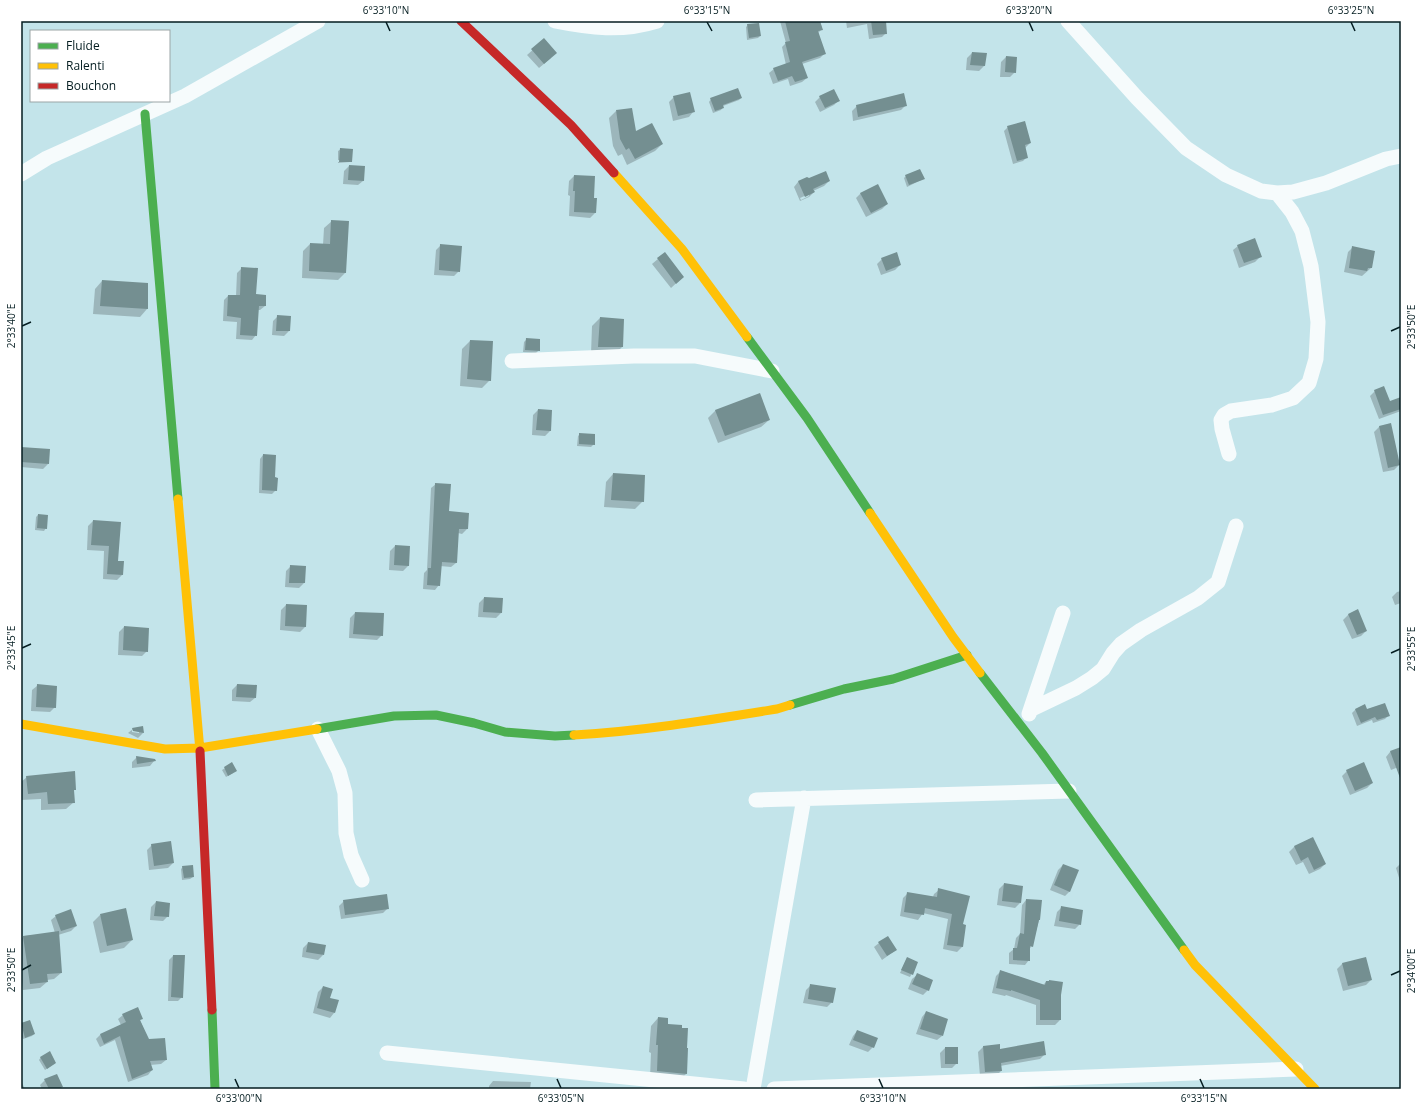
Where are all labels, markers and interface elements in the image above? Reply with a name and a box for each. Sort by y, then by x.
text: 6°33'10"N [363,3,409,17]
text: 6°33'15"N [684,3,730,17]
text: 6°33'20"N [1006,3,1052,17]
text: 6°33'25"N [1328,3,1374,17]
legend [30,30,170,102]
text: Fluide [66,37,100,54]
text: Ralenti [66,57,105,74]
text: Bouchon [66,77,116,94]
text: 2°33'40"E [4,304,18,348]
text: 2°33'50"E [1404,305,1418,349]
text: 2°33'45"E [4,626,18,670]
text: 2°33'55"E [1404,627,1418,671]
text: 2°33'50"E [4,948,18,992]
text: 2°34'00"E [1404,949,1418,993]
text: 6°33'00"N [216,1091,262,1105]
text: 6°33'05"N [538,1091,584,1105]
text: 6°33'10"N [860,1091,906,1105]
text: 6°33'15"N [1181,1091,1227,1105]

